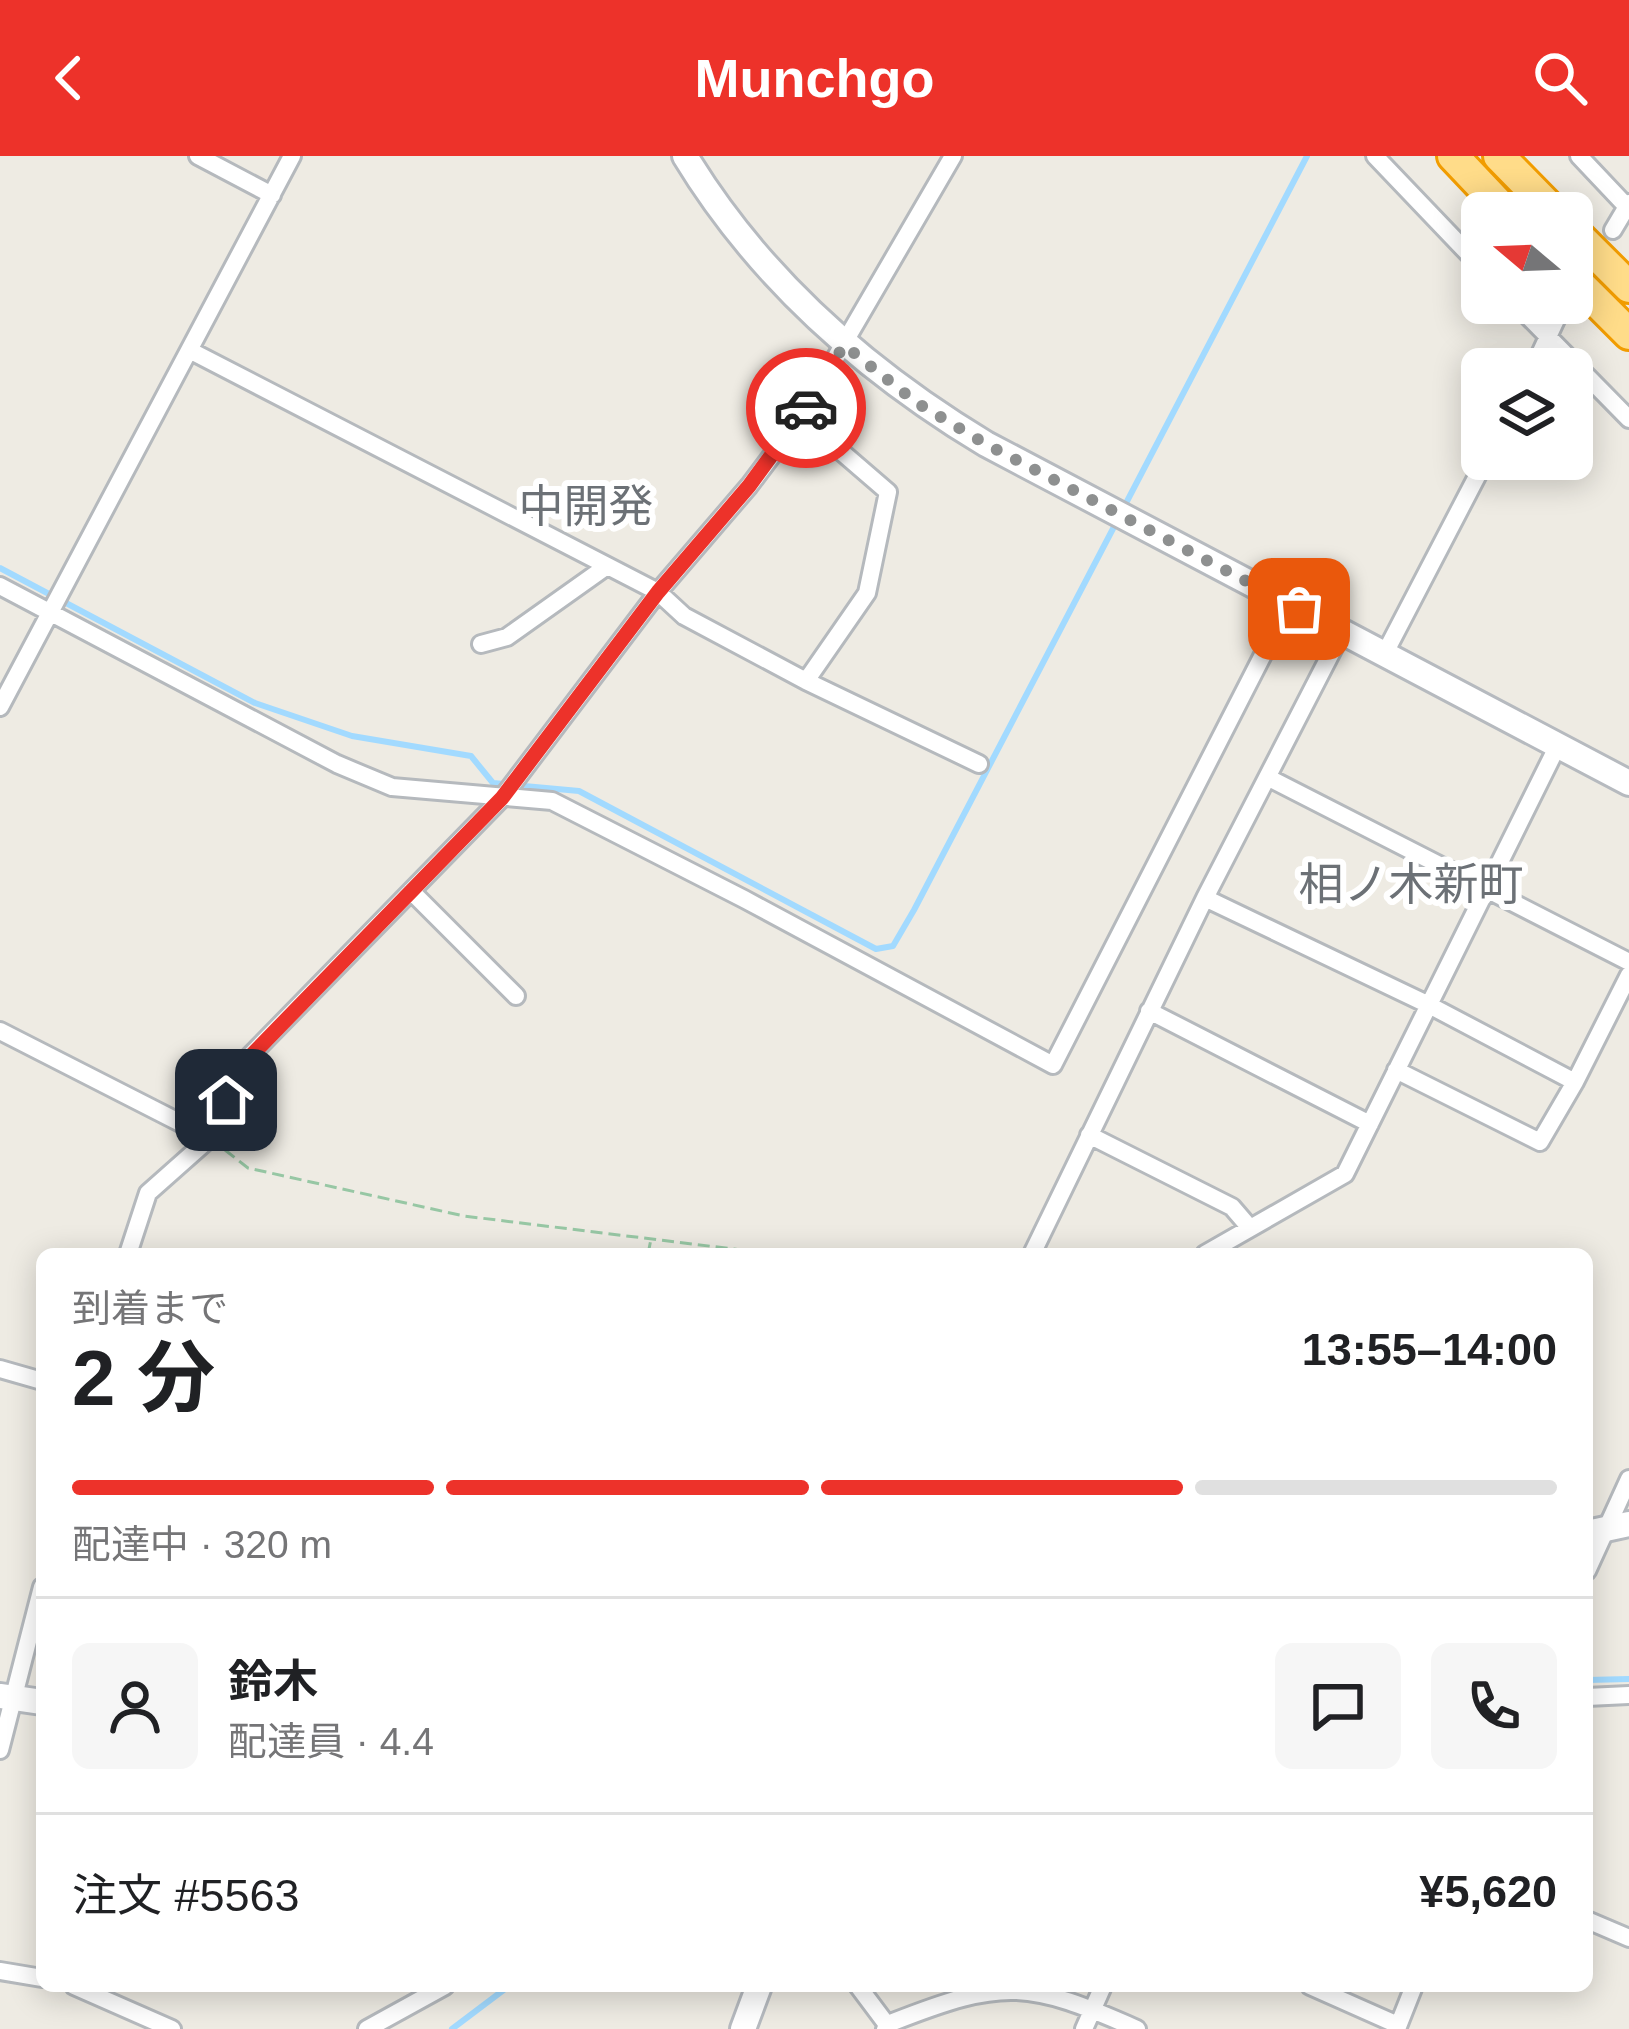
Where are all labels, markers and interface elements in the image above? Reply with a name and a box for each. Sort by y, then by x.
icon: back [36,45,102,111]
icon: search [1527,45,1593,111]
text: Munchgo [695,48,934,108]
north arrow [1461,192,1593,324]
map controls [1461,192,1593,480]
courier [746,348,866,468]
button: layers [1461,348,1593,480]
icon: car [773,375,839,441]
district label: 中開発 [518,481,654,532]
pin [1248,558,1350,660]
icon: bag [1266,576,1332,642]
district label: 相ノ木新町 [1298,859,1524,910]
pin [175,1049,277,1151]
icon: home [193,1067,259,1133]
text: 到着まで [72,1287,228,1330]
text: 13:55–14:00 [1302,1324,1557,1375]
text: 2 分 [72,1334,215,1422]
text: 配達中 · 320 m [72,1523,332,1566]
button: person [72,1643,198,1769]
button: chat [1275,1643,1401,1769]
button: phone [1431,1643,1557,1769]
text: 鈴木 [228,1656,318,1707]
text: 配達員 · 4.4 [228,1720,434,1763]
text: ¥5,620 [1419,1866,1557,1917]
text: 注文 #5563 [72,1870,300,1921]

